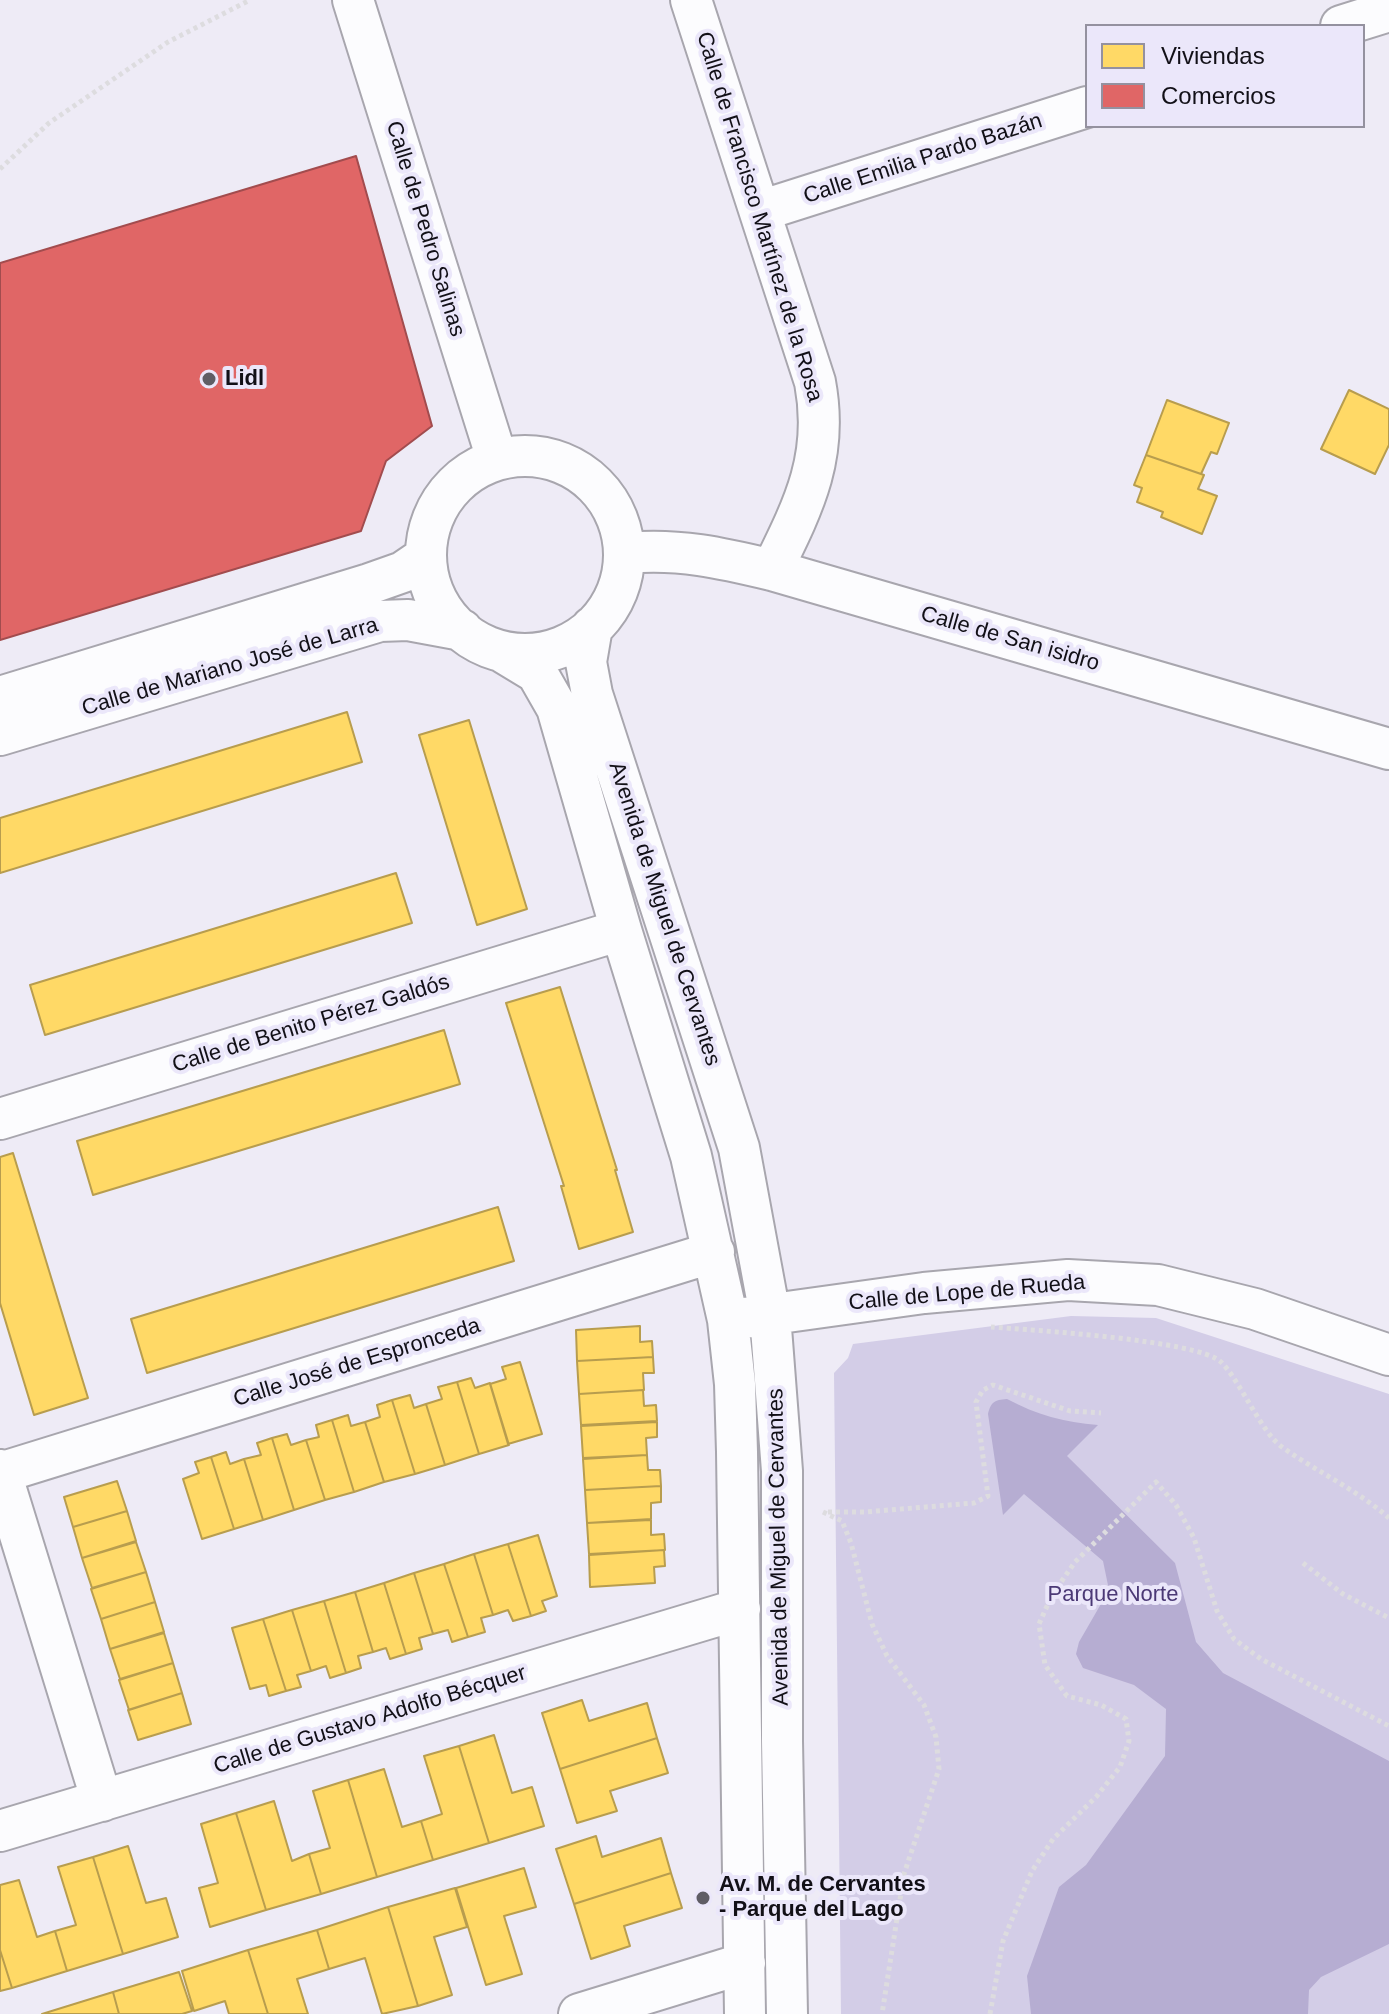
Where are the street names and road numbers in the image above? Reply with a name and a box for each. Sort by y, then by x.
street label: Calle de Francisco Martínez de la Rosa [690,29,828,405]
street label: Calle Emilia Pardo Bazán [800,108,1046,210]
street label: Calle de Pedro Salinas [380,118,470,340]
street label: Calle de San isidro [918,601,1102,677]
street label: Calle de Mariano José de Larra [79,612,381,722]
street label: Avenida de Miguel de Cervantes [602,759,726,1069]
street label: Calle de Benito Pérez Galdós [169,969,453,1079]
street label: Calle de Lope de Rueda [848,1270,1086,1316]
street label: Calle José de Espronceda [230,1313,484,1413]
street label: Avenida de Miguel de Cervantes [763,1388,795,1706]
street label: Calle de Gustavo Adolfo Bécquer [211,1660,529,1780]

